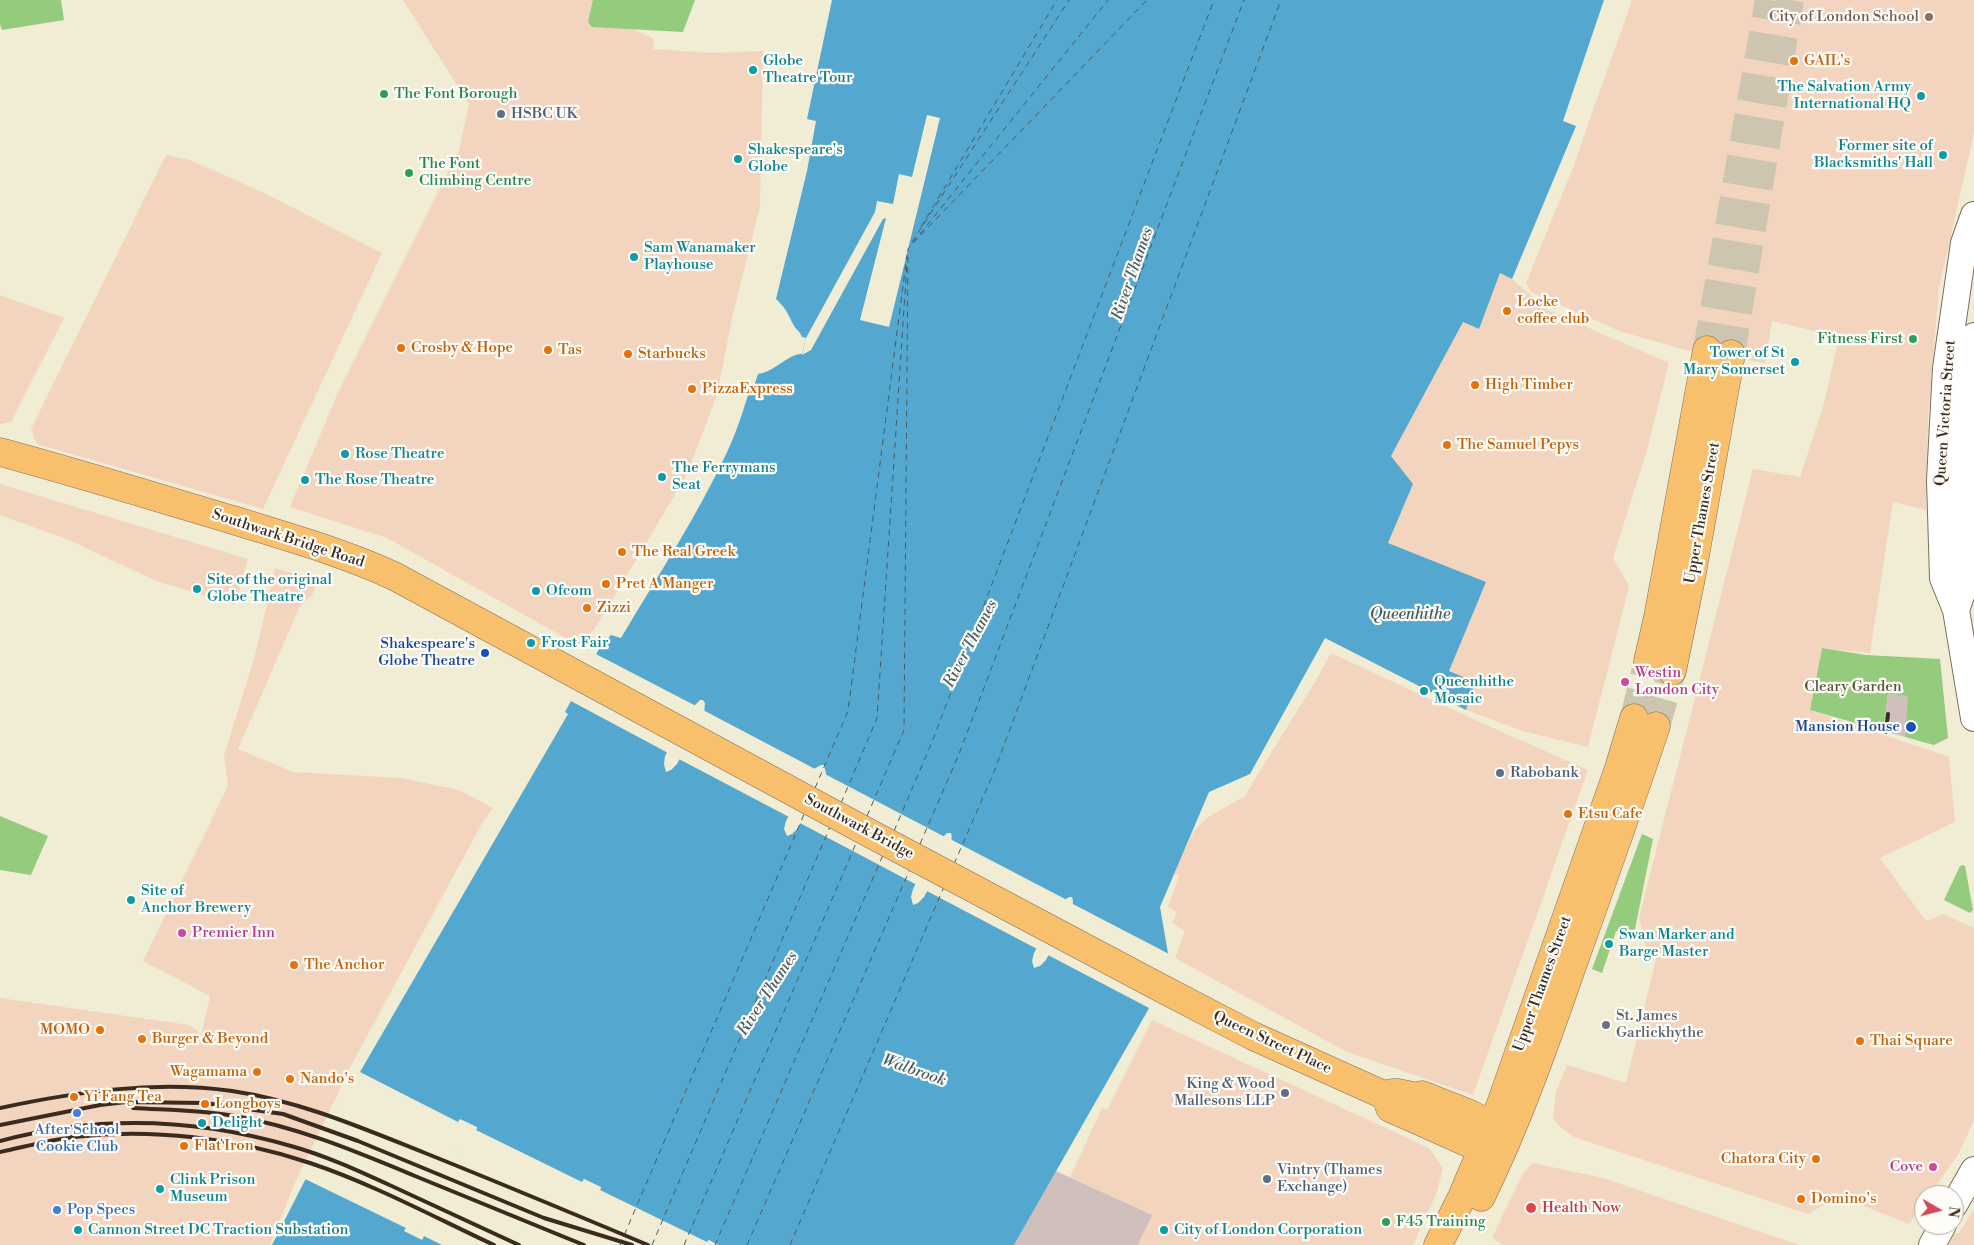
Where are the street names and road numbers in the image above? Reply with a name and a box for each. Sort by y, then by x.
street label: Queen Victoria Street [1932,339,1960,487]
street label: Upper Thames Street [1682,441,1724,585]
street label: Southwark Bridge Road [210,506,366,572]
street label: Southwark Bridge [801,791,917,863]
street label: Upper Thames Street [1510,914,1576,1054]
street label: Queen Street Place [1210,1008,1334,1078]

